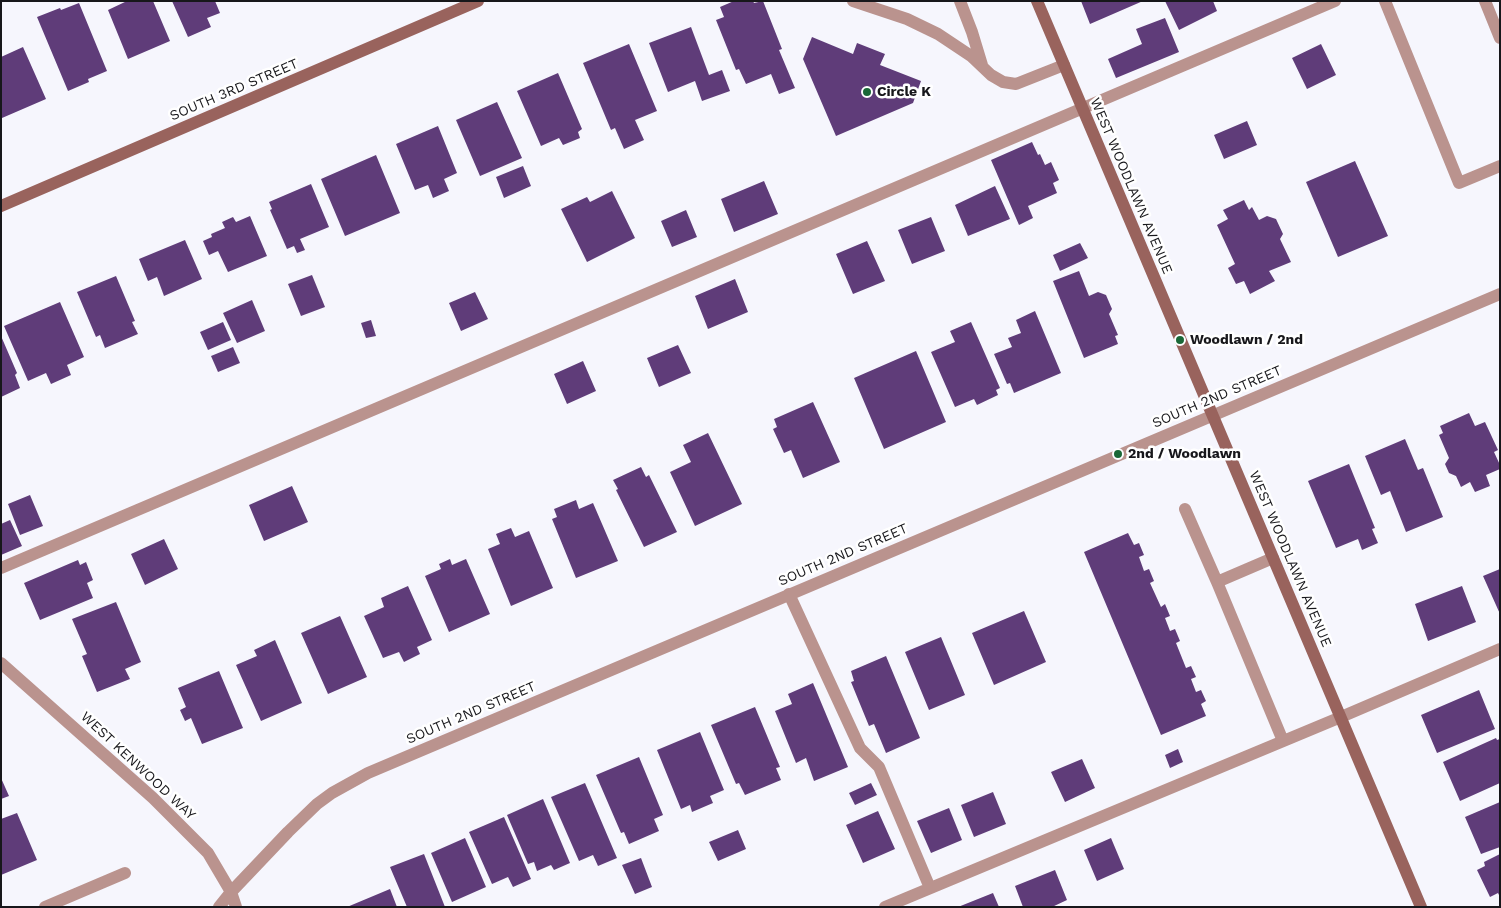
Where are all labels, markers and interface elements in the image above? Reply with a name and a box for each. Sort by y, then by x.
street label: SOUTH 3RD STREET [167,55,301,125]
place label: Circle K [877,84,931,100]
marker: Circle K [861,86,873,98]
street label: WEST WOODLAWN AVENUE [1086,95,1176,277]
place label: Woodlawn / 2nd [1190,332,1303,348]
marker: Woodlawn / 2nd [1174,334,1186,346]
street label: SOUTH 2ND STREET [1150,362,1284,432]
place label: 2nd / Woodlawn [1128,446,1241,462]
marker: 2nd / Woodlawn [1112,448,1124,460]
street label: WEST WOODLAWN AVENUE [1245,468,1335,650]
street label: SOUTH 2ND STREET [776,520,910,590]
street label: SOUTH 2ND STREET [404,678,538,748]
street label: WEST KENWOOD WAY [77,708,199,824]

